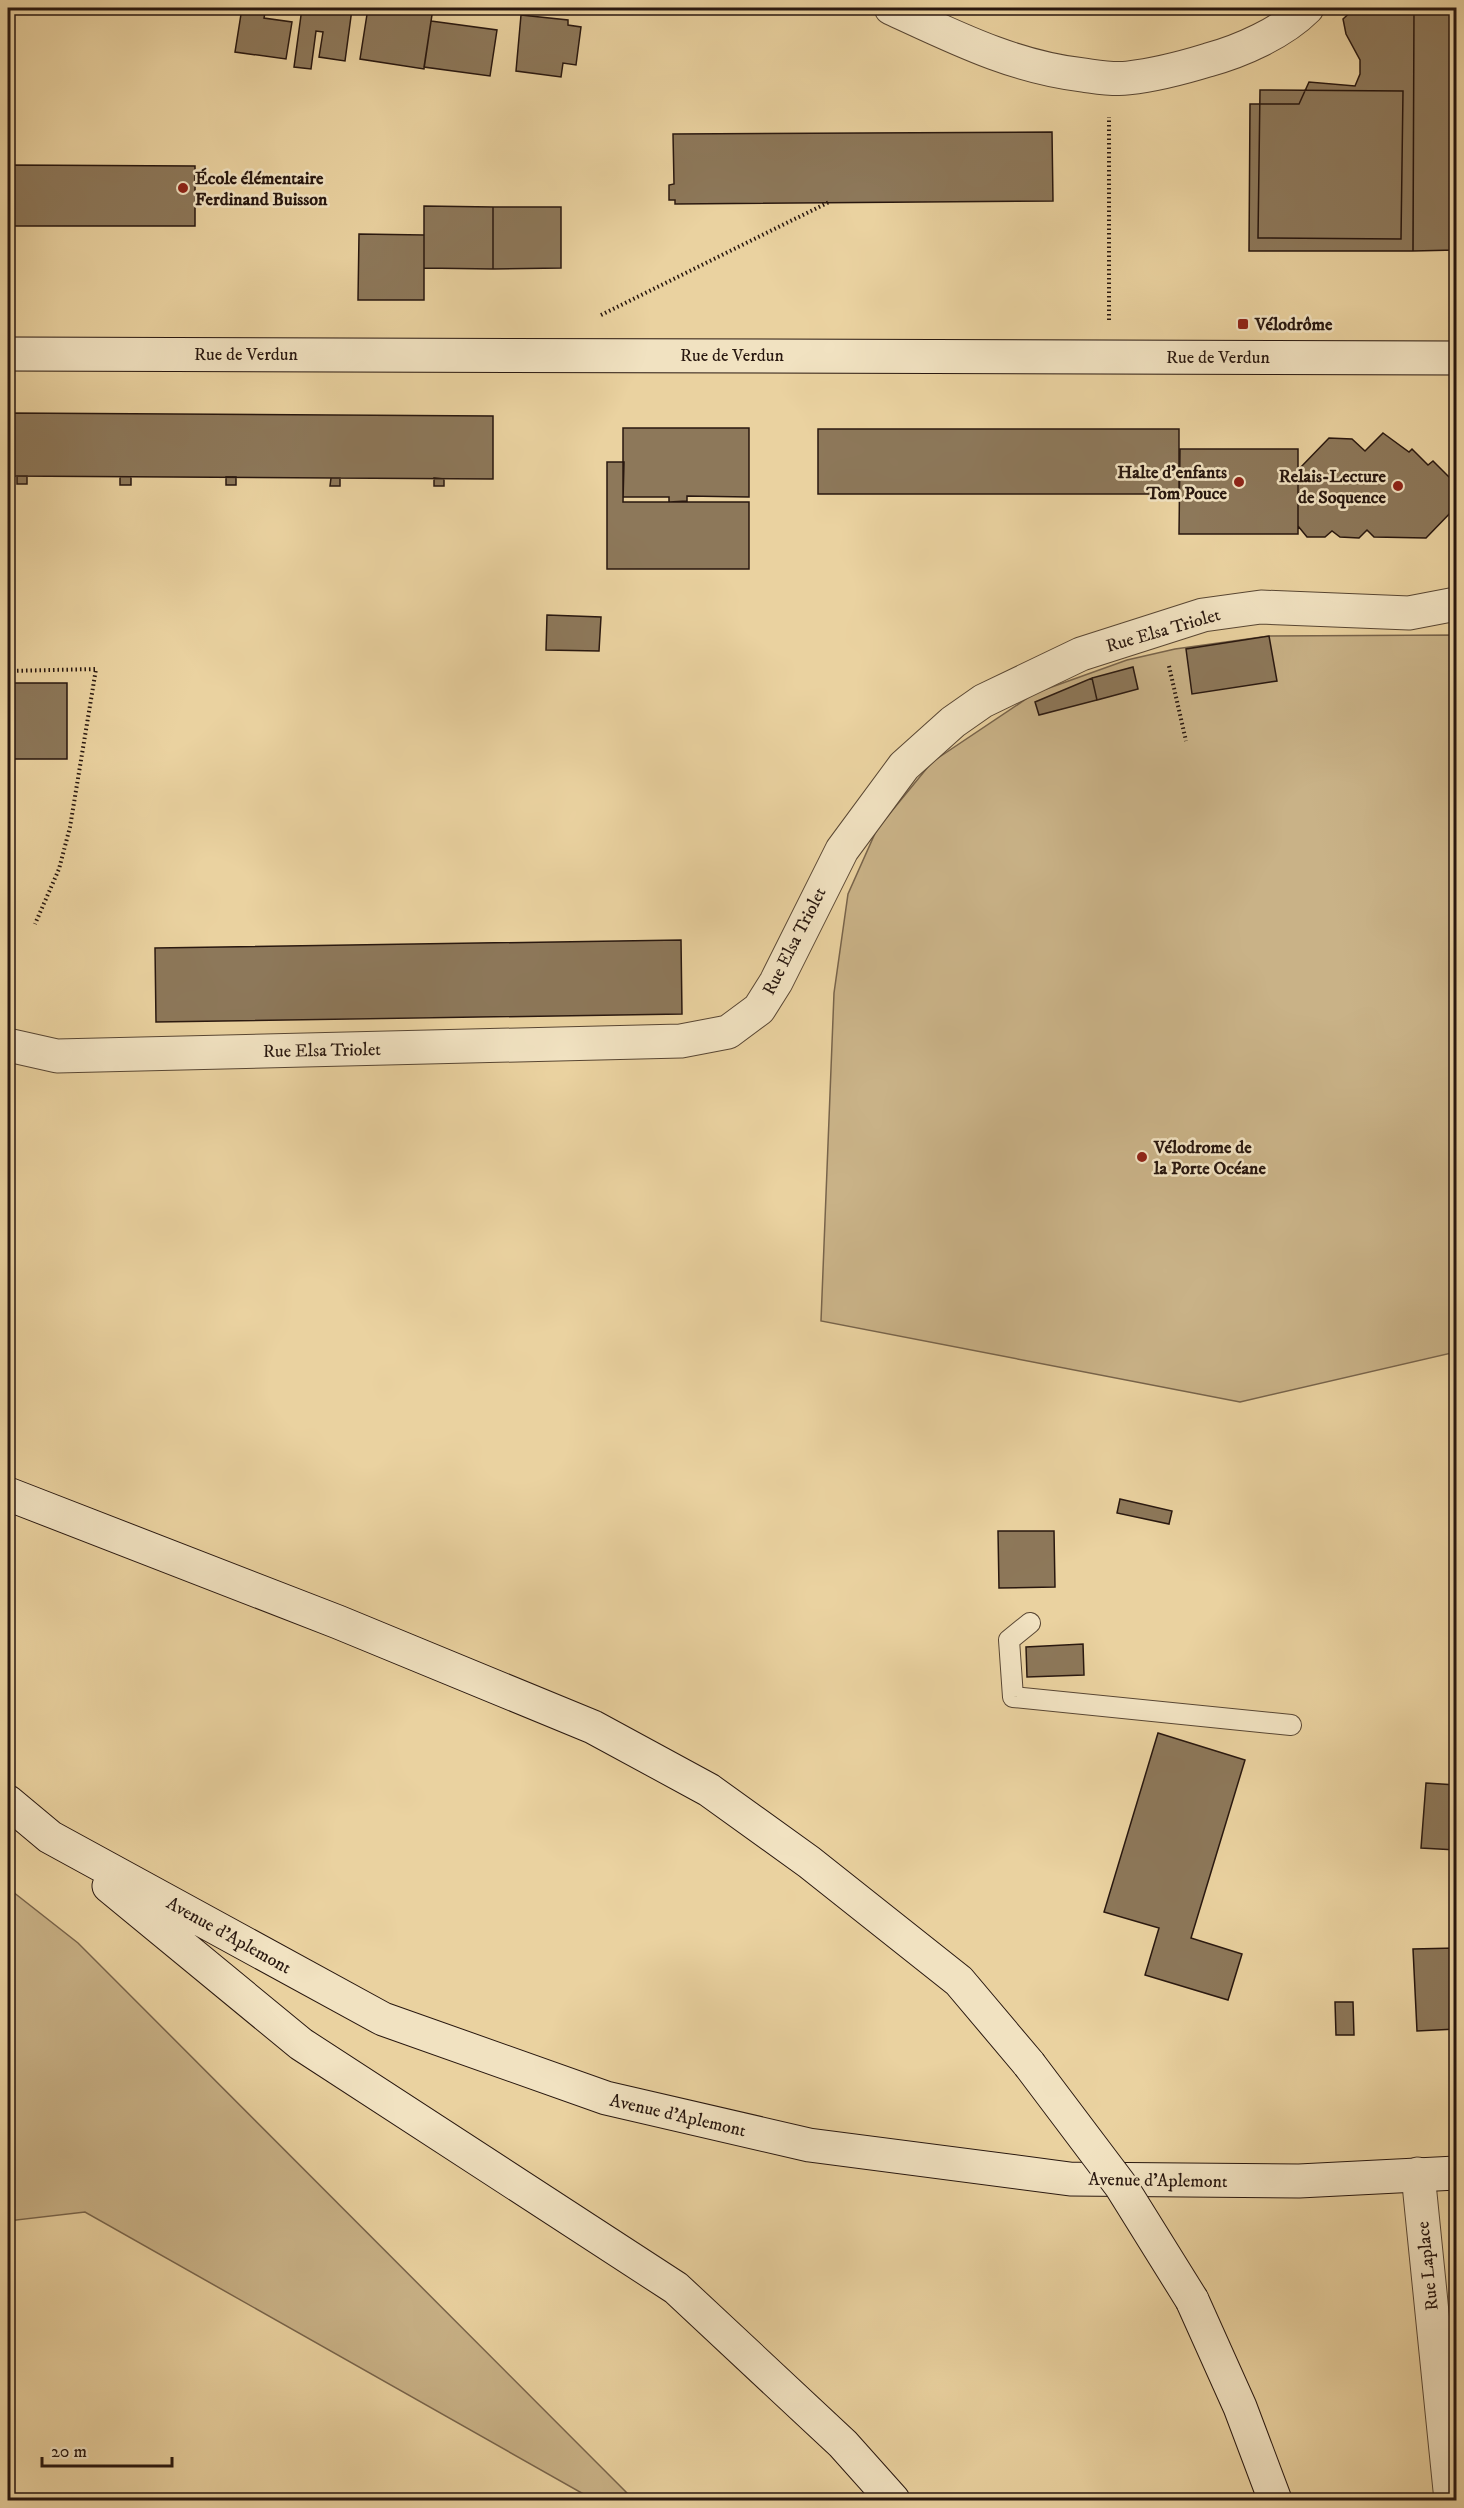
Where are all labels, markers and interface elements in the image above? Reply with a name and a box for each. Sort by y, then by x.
place label: École élémentaire Ferdinand Buisson [195,167,328,211]
marker: École élémentaire Ferdinand Buisson [176,181,190,195]
place label: Vélodrôme [1254,314,1333,336]
marker: Vélodrôme [1236,317,1250,331]
street label: Rue de Verdun [194,344,299,366]
street label: Rue de Verdun [680,345,785,367]
street label: Rue de Verdun [1166,347,1271,369]
place label: Halte d'enfants Tom Pouce [1117,462,1228,505]
place label: Relais-Lecture de Soquence [1279,466,1387,509]
marker: Halte d'enfants Tom Pouce [1232,475,1246,489]
marker: Relais-Lecture de Soquence [1391,479,1405,493]
street label: Rue Elsa Triolet [1104,604,1223,658]
street label: Rue Elsa Triolet [758,884,832,999]
street label: Rue Elsa Triolet [263,1039,381,1063]
place label: Vélodrome de la Porte Océane [1153,1137,1266,1180]
marker: Vélodrome de la Porte Océane [1135,1150,1149,1164]
street label: Avenue d'Aplemont [162,1892,295,1979]
street label: Avenue d'Aplemont [607,2090,748,2142]
street label: Avenue d'Aplemont [1088,2169,1228,2193]
street label: Rue Laplace [1412,2220,1444,2312]
scale bar [42,2430,172,2468]
text: 20 m [51,2441,87,2463]

